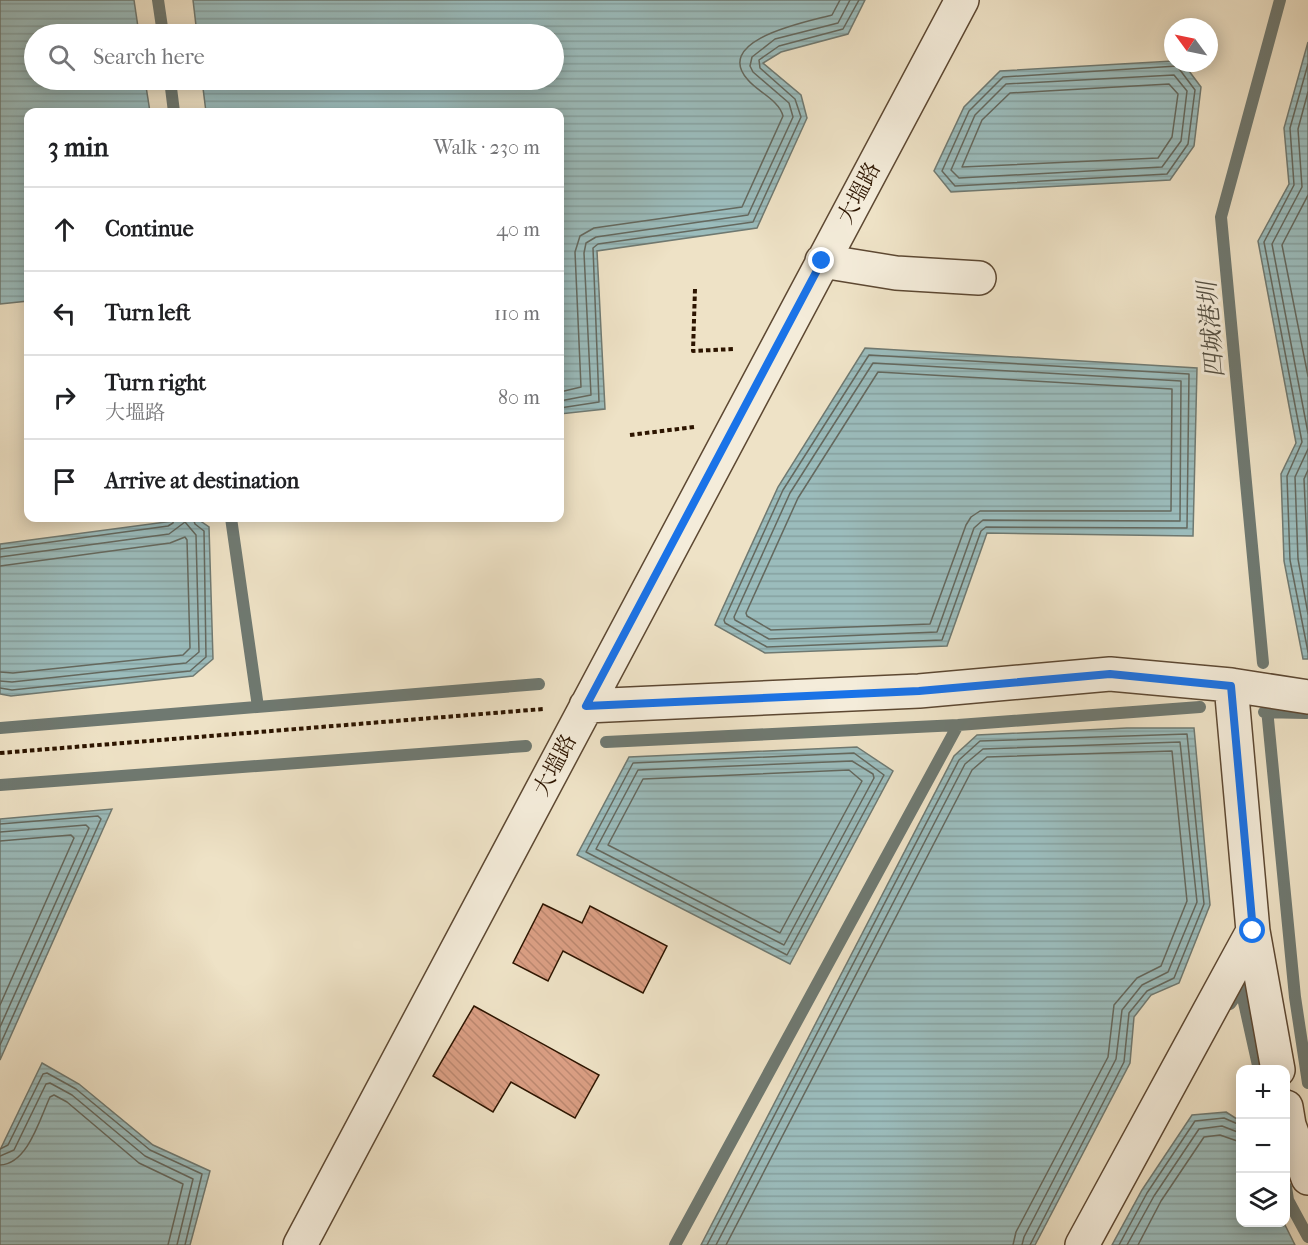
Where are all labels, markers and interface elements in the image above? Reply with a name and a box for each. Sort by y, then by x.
north arrow [1164,18,1218,72]
search box [24,24,564,90]
icon: search [45,41,78,74]
text: Search here [93,44,205,70]
text: 3 min [48,132,109,163]
text: Walk · 230 m [434,136,540,159]
street label: 大塭路 [832,158,886,228]
icon: ahead [48,213,81,246]
text: Continue [105,216,194,242]
text: 40 m [496,218,540,241]
route end [808,247,834,273]
water label: 四城港圳 [1193,277,1229,379]
icon: left [48,297,81,330]
text: Turn left [105,300,191,326]
text: 110 m [494,302,540,325]
text: Turn right [105,370,206,396]
icon: right [48,381,81,414]
text: 80 m [498,386,540,409]
text: 大塭路 [105,401,165,424]
icon: arrive [48,465,81,498]
text: Arrive at destination [105,468,299,494]
street label: 大塭路 [528,730,582,800]
route start [1239,917,1265,943]
map controls [1236,1065,1290,1227]
button: + [1236,1065,1290,1119]
button: − [1236,1119,1290,1173]
button: layers [1236,1173,1290,1227]

